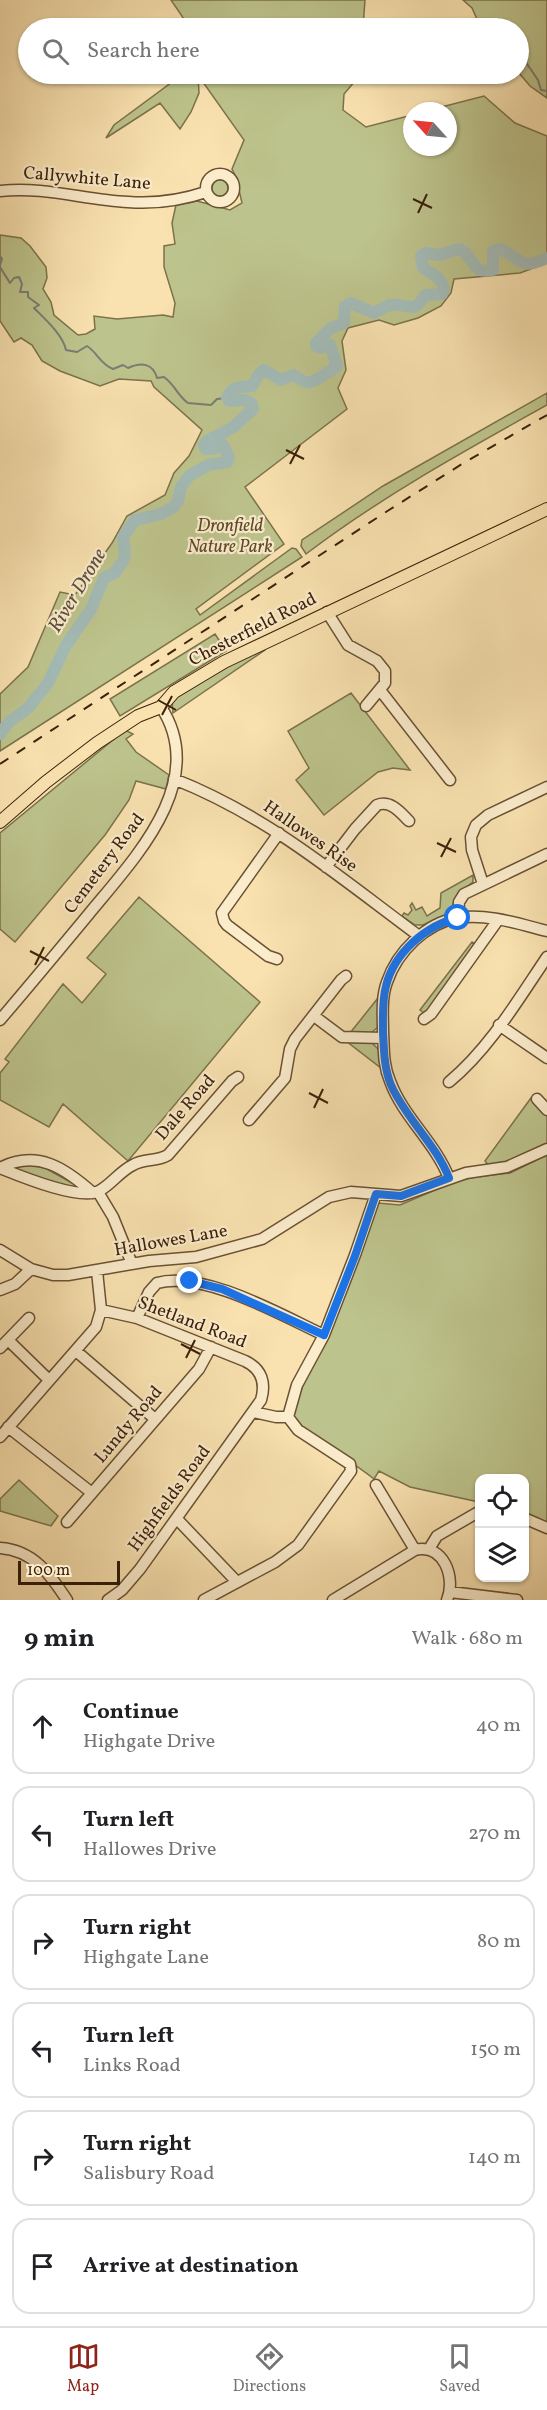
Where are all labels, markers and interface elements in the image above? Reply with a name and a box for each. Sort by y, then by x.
search box [18,18,529,84]
icon: search [39,35,72,68]
text: Search here [87,36,200,67]
north arrow [403,102,457,156]
street label: Callywhite Lane [22,161,152,197]
park label: Dronfield Nature Park [187,514,273,560]
water label: River Drone [42,543,114,638]
street label: Chesterfield Road [185,587,321,673]
street label: Hallowes Rise [258,795,362,879]
street label: Cemetery Road [59,808,151,920]
route start [444,904,470,930]
street label: Dale Road [150,1070,222,1146]
street label: Hallowes Lane [112,1219,230,1263]
route end [176,1267,202,1293]
street label: Shetland Road [134,1291,250,1355]
street label: Lundy Road [89,1381,169,1469]
street label: Highfields Road [123,1441,217,1557]
map controls [475,1474,529,1582]
button: locate [475,1474,529,1528]
button: layers [475,1528,529,1582]
scale bar [18,1558,120,1586]
text: 100 m [27,1560,70,1582]
text: 9 min [24,1621,95,1657]
text: Walk · 680 m [412,1625,523,1653]
text: Continue [83,1697,179,1728]
icon: ahead [26,1710,59,1743]
text: 40 m [476,1712,521,1740]
text: Highgate Drive [83,1728,215,1756]
text: Turn left [83,1805,174,1836]
icon: left [26,1818,59,1851]
text: 270 m [468,1820,521,1848]
text: Hallowes Drive [83,1836,217,1864]
text: Turn right [83,1913,191,1944]
icon: right [26,1926,59,1959]
text: 80 m [477,1928,521,1956]
text: Highgate Lane [83,1944,209,1972]
text: Turn left [83,2021,174,2052]
icon: left [26,2034,59,2067]
text: 150 m [470,2036,521,2064]
text: Links Road [83,2052,181,2080]
text: Turn right [83,2129,191,2160]
icon: right [26,2142,59,2175]
text: 140 m [468,2144,521,2172]
text: Salisbury Road [83,2160,215,2188]
icon: arrive [26,2250,59,2283]
text: Arrive at destination [83,2251,299,2282]
tab: Map [67,2340,100,2398]
tab: Directions [233,2340,306,2398]
tab: Saved [439,2340,480,2398]

